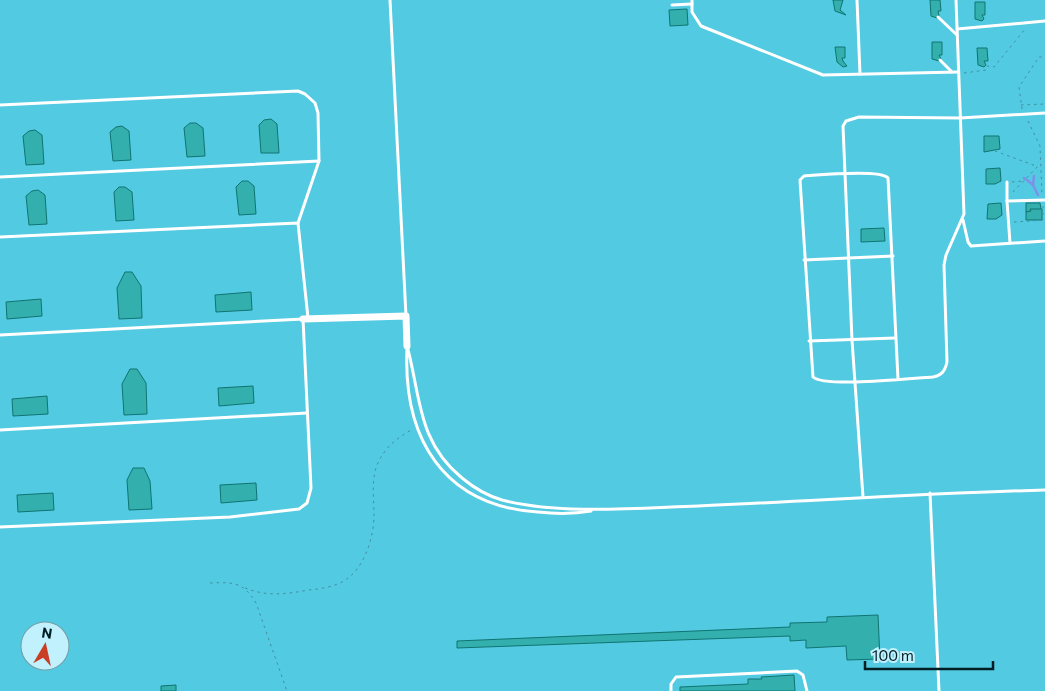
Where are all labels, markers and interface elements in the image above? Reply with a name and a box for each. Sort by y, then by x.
north arrow [20,621,70,671]
text: N [41,623,54,642]
scale bar [865,638,992,670]
text: 100 m [872,646,914,664]

